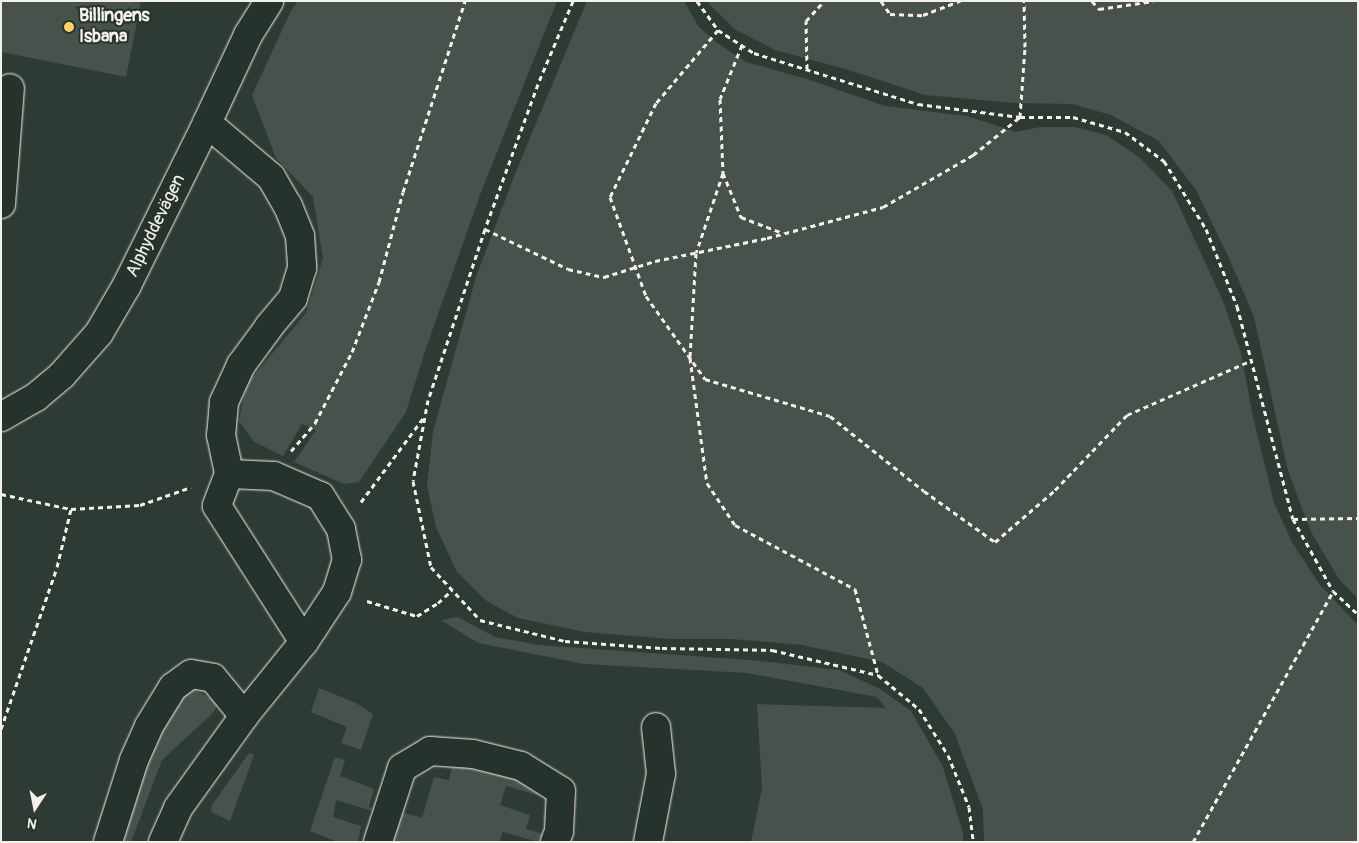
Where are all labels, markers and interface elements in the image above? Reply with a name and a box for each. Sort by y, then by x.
place label: Billingens Isbana [79,6,150,48]
marker: Billingens Isbana [63,21,75,33]
street label: Alphyddevägen [122,171,190,281]
north arrow [10,783,60,833]
text: N [26,814,38,832]

